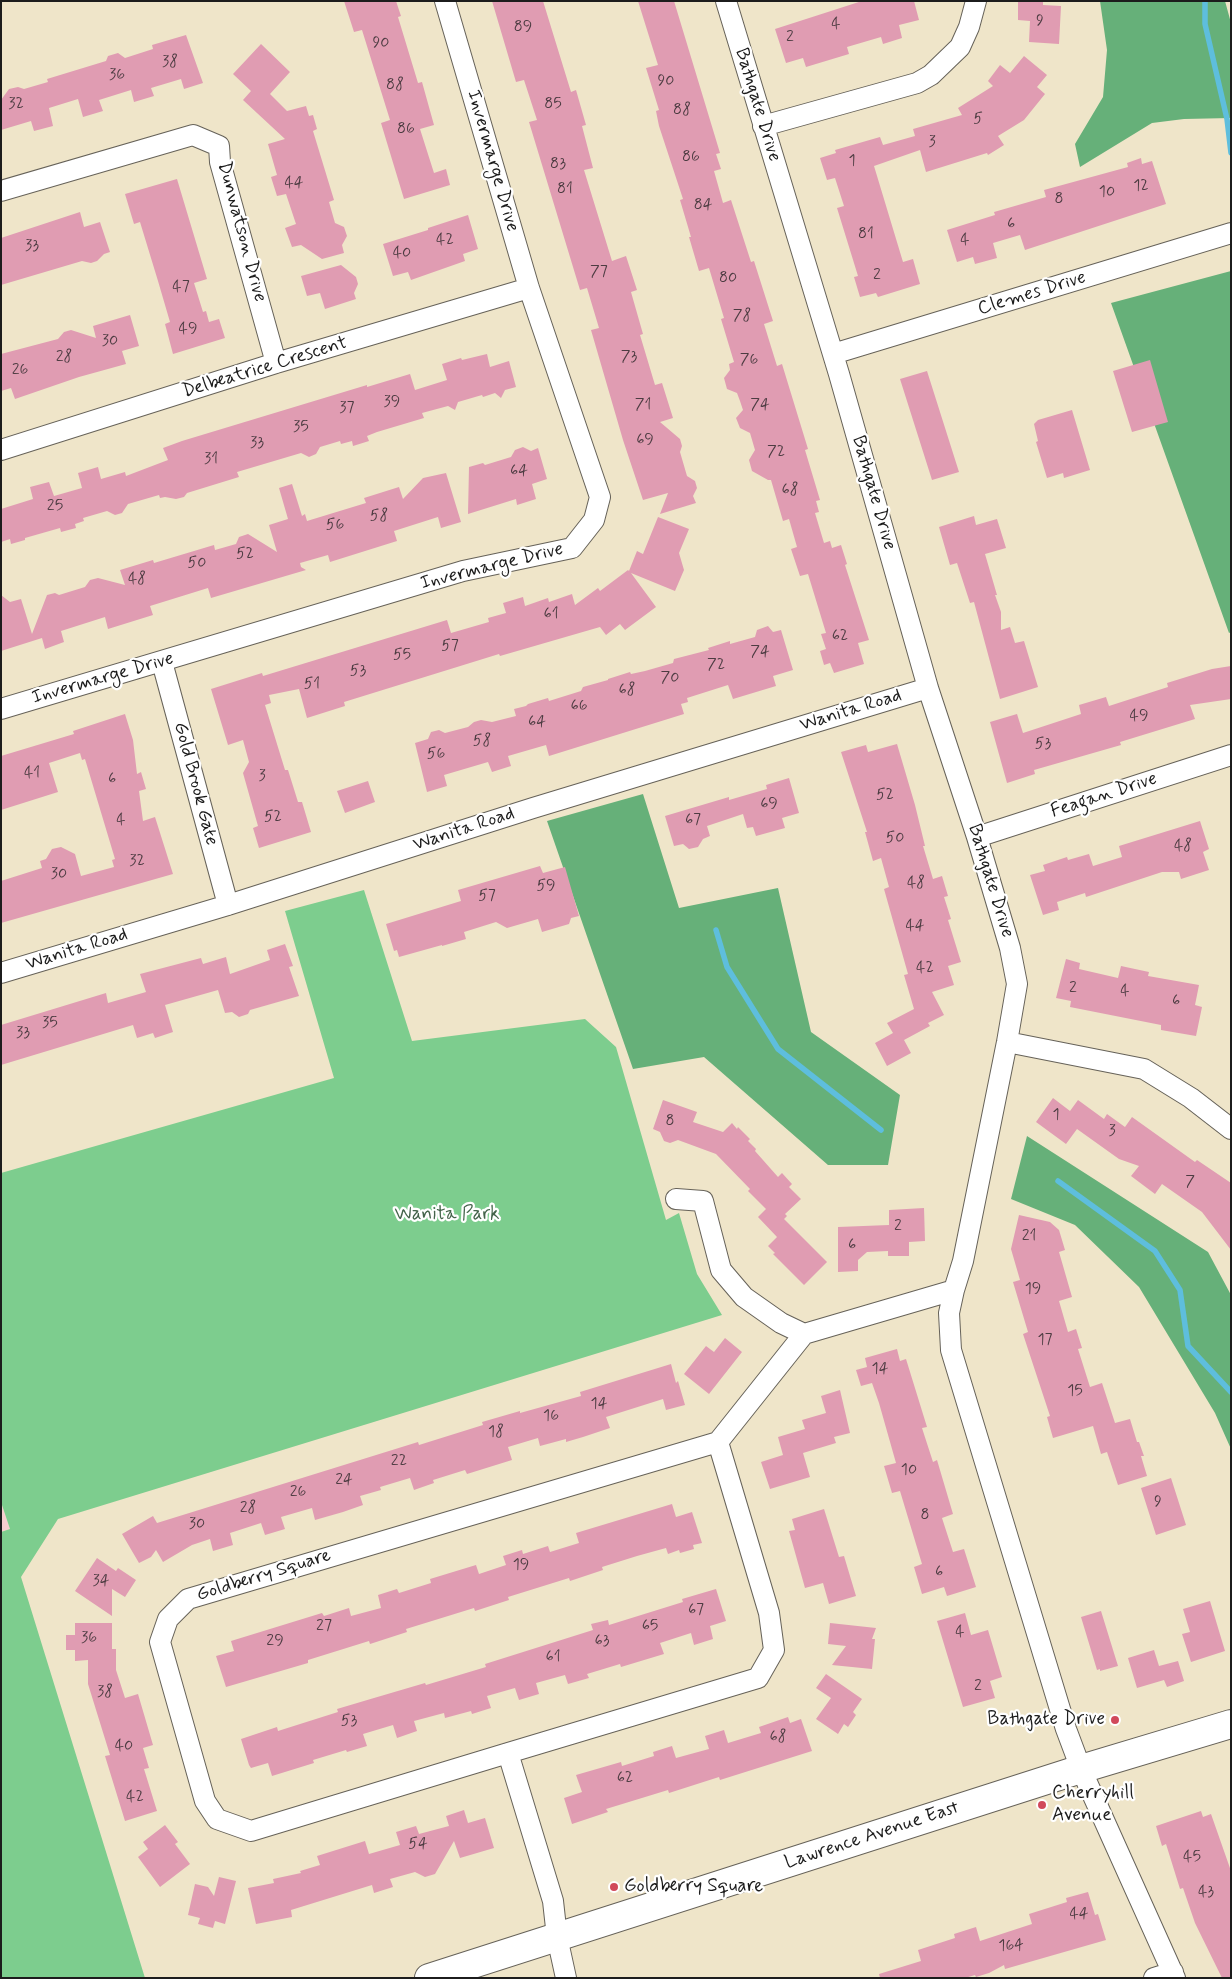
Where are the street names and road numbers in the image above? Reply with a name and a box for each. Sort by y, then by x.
street label: Bathgate Drive [729,45,785,165]
street label: Invermarge Drive [461,88,523,234]
street label: Dunwatson Drive [211,159,271,305]
street label: Clemes Drive [975,267,1089,321]
street label: Delbeatrice Crescent [180,332,350,404]
street label: Bathgate Drive [846,433,900,553]
street label: Invermarge Drive [418,538,566,596]
street label: Invermarge Drive [30,648,176,710]
street label: Wanita Road [797,685,905,737]
street label: Gold Brook Gate [168,720,222,848]
street label: Feagan Drive [1048,768,1160,824]
street label: Wanita Road [410,803,518,857]
street label: Bathgate Drive [962,821,1018,941]
street label: Wanita Road [23,924,131,976]
street label: Goldberry Square [194,1545,334,1607]
street label: Lawrence Avenue East [782,1797,962,1875]

